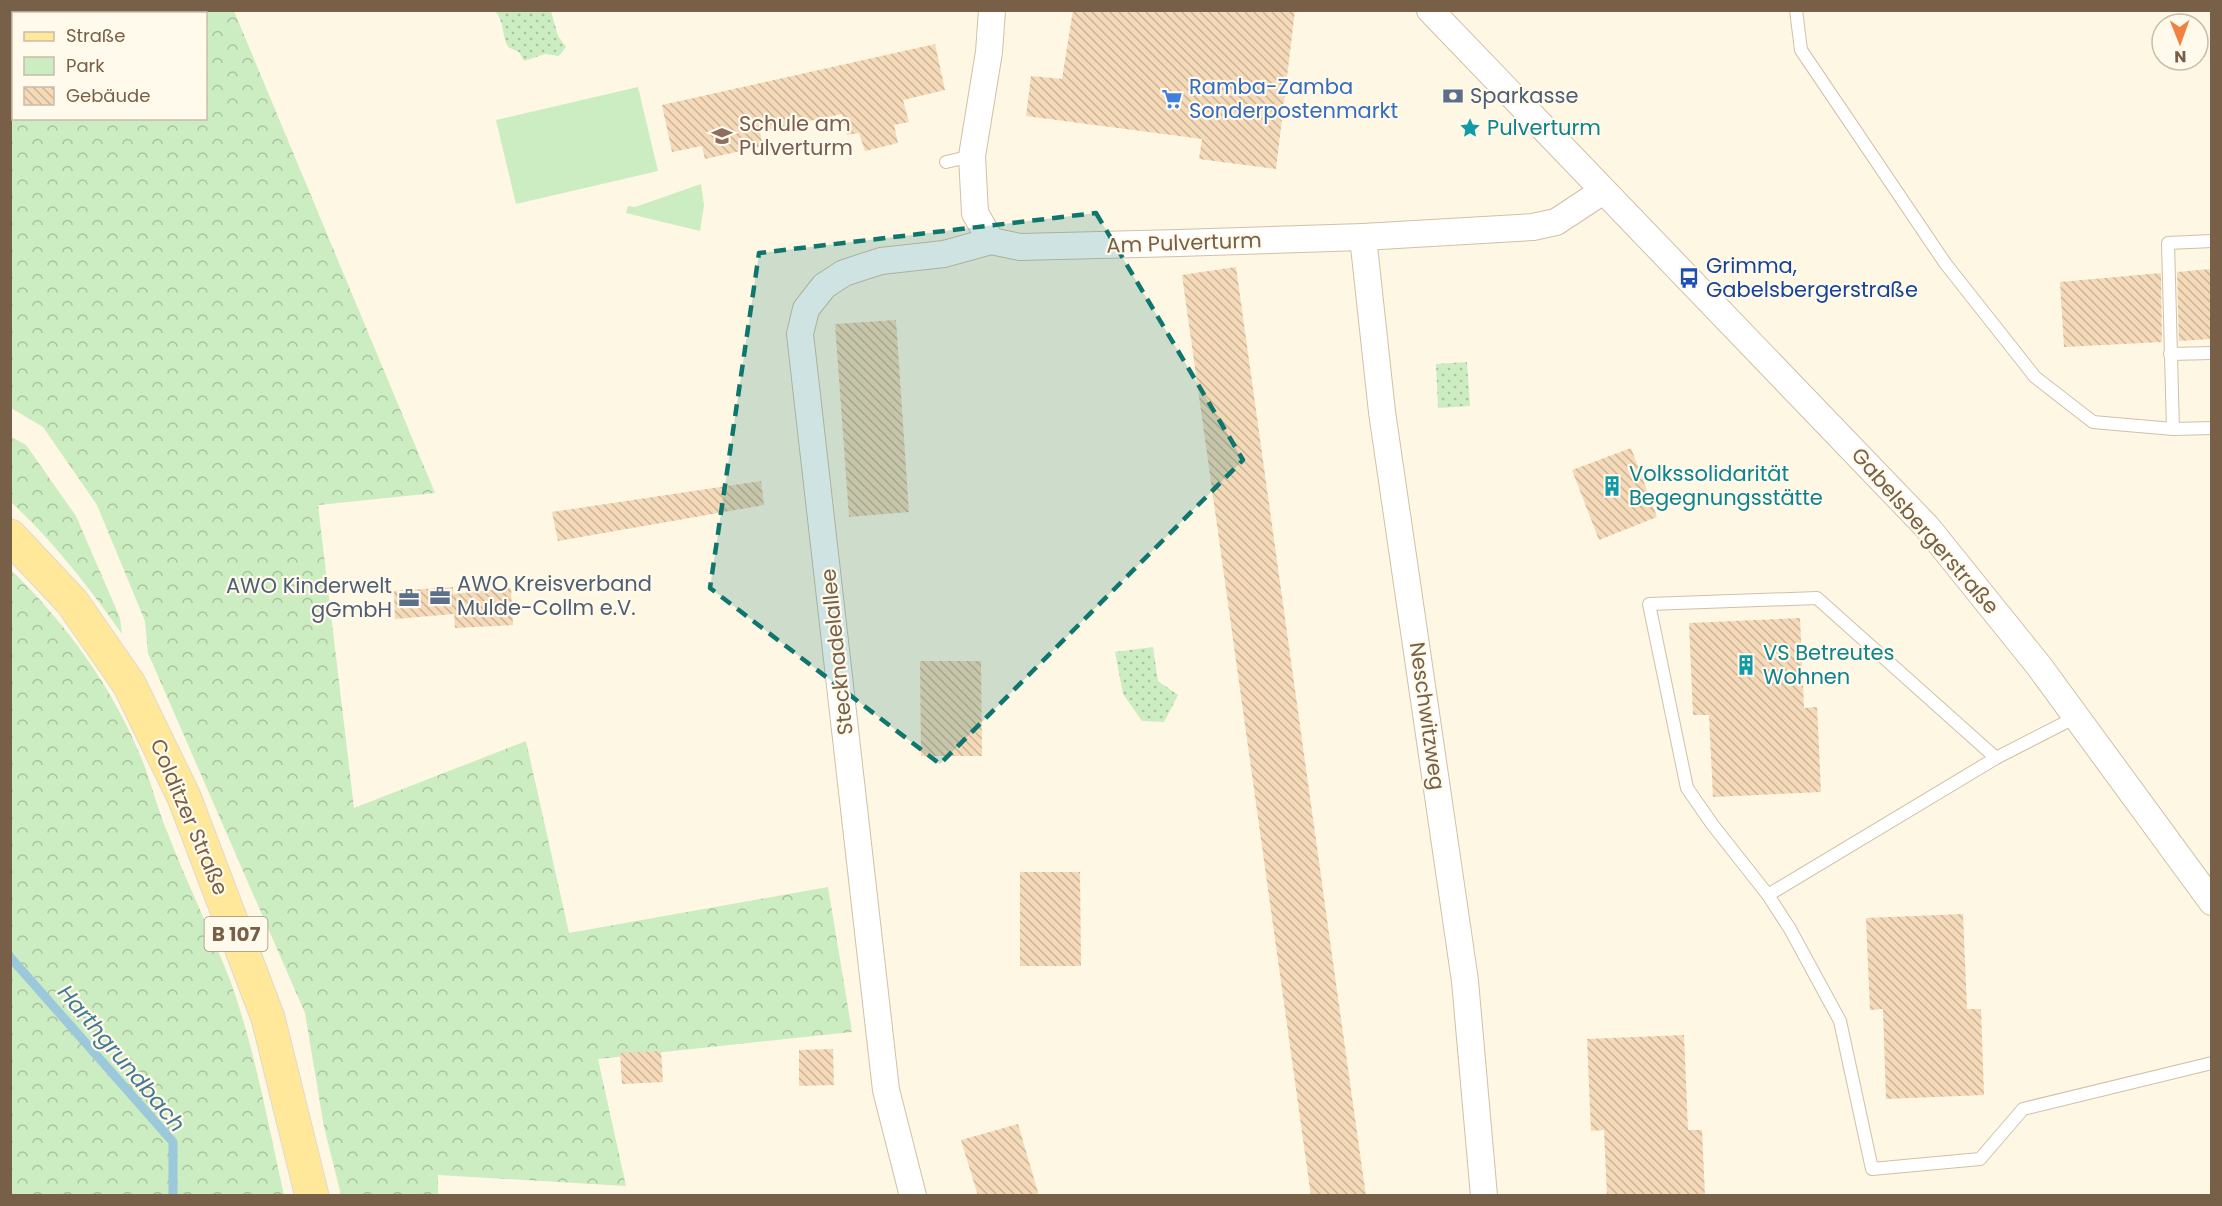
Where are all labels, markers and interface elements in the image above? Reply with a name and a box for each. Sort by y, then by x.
legend [12,12,207,120]
north arrow [2150,12,2210,72]
text: Straße [66,23,125,48]
text: N [2174,45,2186,68]
text: Park [66,53,105,78]
place label: Ramba-Zamba Sonderpostenmarkt [1189,72,1398,125]
place label: Sparkasse [1470,81,1579,110]
text: Gebäude [66,83,150,108]
bank icon: Sparkasse [1441,84,1465,108]
supermarket icon: Ramba-Zamba Sonderpostenmarkt [1160,87,1184,111]
place label: Schule am Pulverturm [739,109,853,162]
place label: Pulverturm [1487,113,1601,142]
place icon: Pulverturm [1458,116,1482,140]
school or university icon: Schule am Pulverturm [710,124,734,148]
street label: Am Pulverturm [1106,225,1262,260]
place label: Grimma, Gabelsbergerstraße [1706,251,1918,304]
bus stop icon: Grimma, Gabelsbergerstraße [1677,266,1701,290]
street label: Gabelsbergerstraße [1845,441,2006,620]
place label: Volkssolidarität Begegnungsstätte [1629,459,1823,512]
building icon: Volkssolidarität Begegnungsstätte [1600,474,1624,498]
street label: Stecknadelallee [813,567,860,737]
place label: AWO Kreisverband Mulde-Collm e.V. [457,569,652,622]
place label: AWO Kinderwelt gGmbH [226,571,392,624]
office icon: AWO Kreisverband Mulde-Collm e.V. [428,584,452,608]
office icon: AWO Kinderwelt gGmbH [397,586,421,610]
place label: VS Betreutes Wohnen [1763,638,1895,691]
street label: Neschwitzweg [1403,640,1452,792]
building icon: VS Betreutes Wohnen [1734,653,1758,677]
street label: Colditzer Straße [143,734,235,899]
road number: B 107 [204,917,268,951]
water label: Harthgrundbach [51,978,193,1139]

